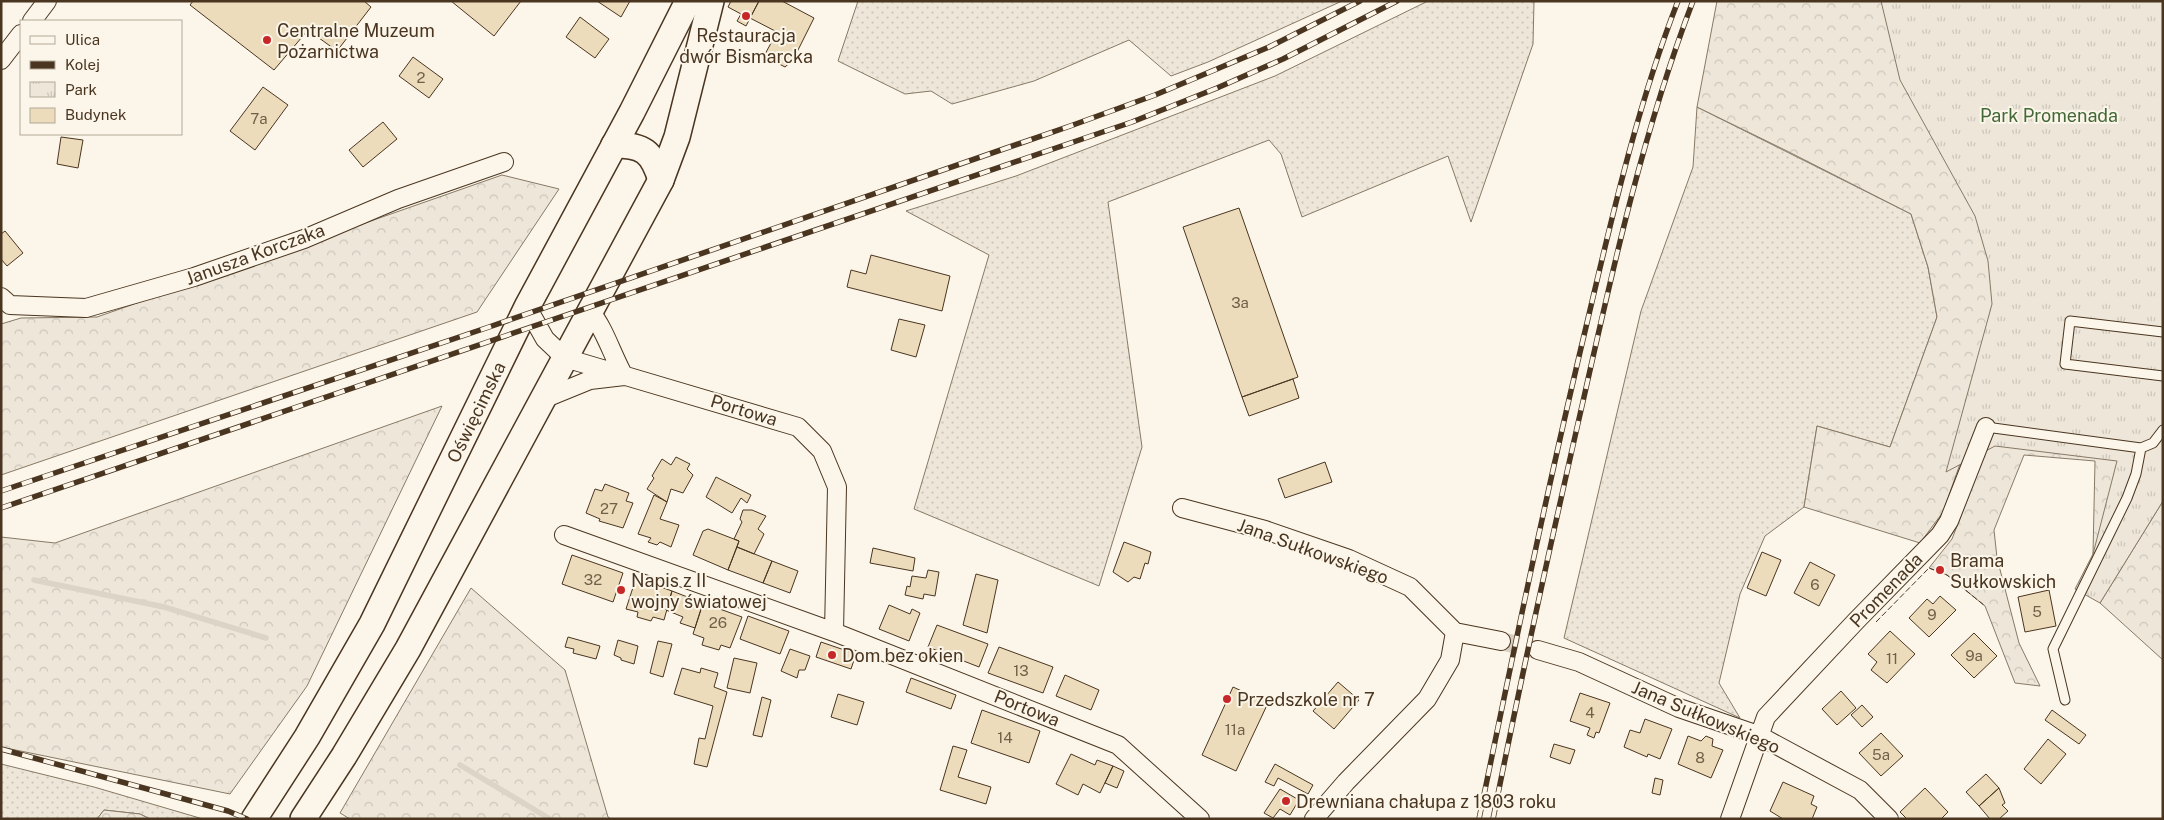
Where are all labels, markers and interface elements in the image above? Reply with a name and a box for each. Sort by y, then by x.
marker: Restauracja dwór Bismarcka [740,10,752,22]
legend [20,20,182,135]
place label: Centralne Muzeum Pożarnictwa [277,20,435,62]
place label: Restauracja dwór Bismarcka [679,25,813,67]
text: Ulica [65,31,100,48]
marker: Centralne Muzeum Pożarnictwa [261,34,273,46]
text: Kolej [65,56,100,73]
house number: 2 [417,69,426,86]
text: Park [65,81,97,98]
park label: Park Promenada [1980,105,2118,126]
text: Budynek [65,106,126,123]
house number: 7a [250,110,268,127]
street label: Janusza Korczaka [182,219,328,289]
house number: 3a [1231,294,1249,311]
street label: Oświęcimska [442,358,509,466]
street label: Portowa [708,390,780,430]
house number: 27 [600,500,618,517]
street label: Jana Sułkowskiego [1235,514,1391,588]
street label: Promenada [1845,548,1927,632]
place label: Brama Sułkowskich [1950,550,2056,592]
marker: Brama Sułkowskich [1934,564,1946,576]
place label: Napis z II wojny światowej [631,570,767,612]
house number: 32 [584,571,602,588]
house number: 6 [1810,576,1820,593]
marker: Napis z II wojny światowej [615,584,627,596]
house number: 5 [2032,603,2042,620]
house number: 9 [1927,606,1937,623]
house number: 26 [709,614,727,631]
place label: Dom bez okien [842,645,963,666]
house number: 9a [1965,647,1983,664]
marker: Dom bez okien [826,649,838,661]
house number: 11 [1886,650,1898,667]
house number: 13 [1013,662,1029,679]
street label: Jana Sułkowskiego [1629,676,1783,758]
street label: Portowa [991,685,1063,731]
place label: Przedszkole nr 7 [1237,689,1375,710]
marker: Przedszkole nr 7 [1221,693,1233,705]
house number: 4 [1585,704,1595,721]
house number: 11a [1225,721,1245,738]
house number: 14 [997,729,1013,746]
house number: 5a [1872,746,1890,763]
house number: 8 [1695,749,1705,766]
place label: Drewniana chałupa z 1803 roku [1296,791,1556,812]
marker: Drewniana chałupa z 1803 roku [1280,795,1292,807]

